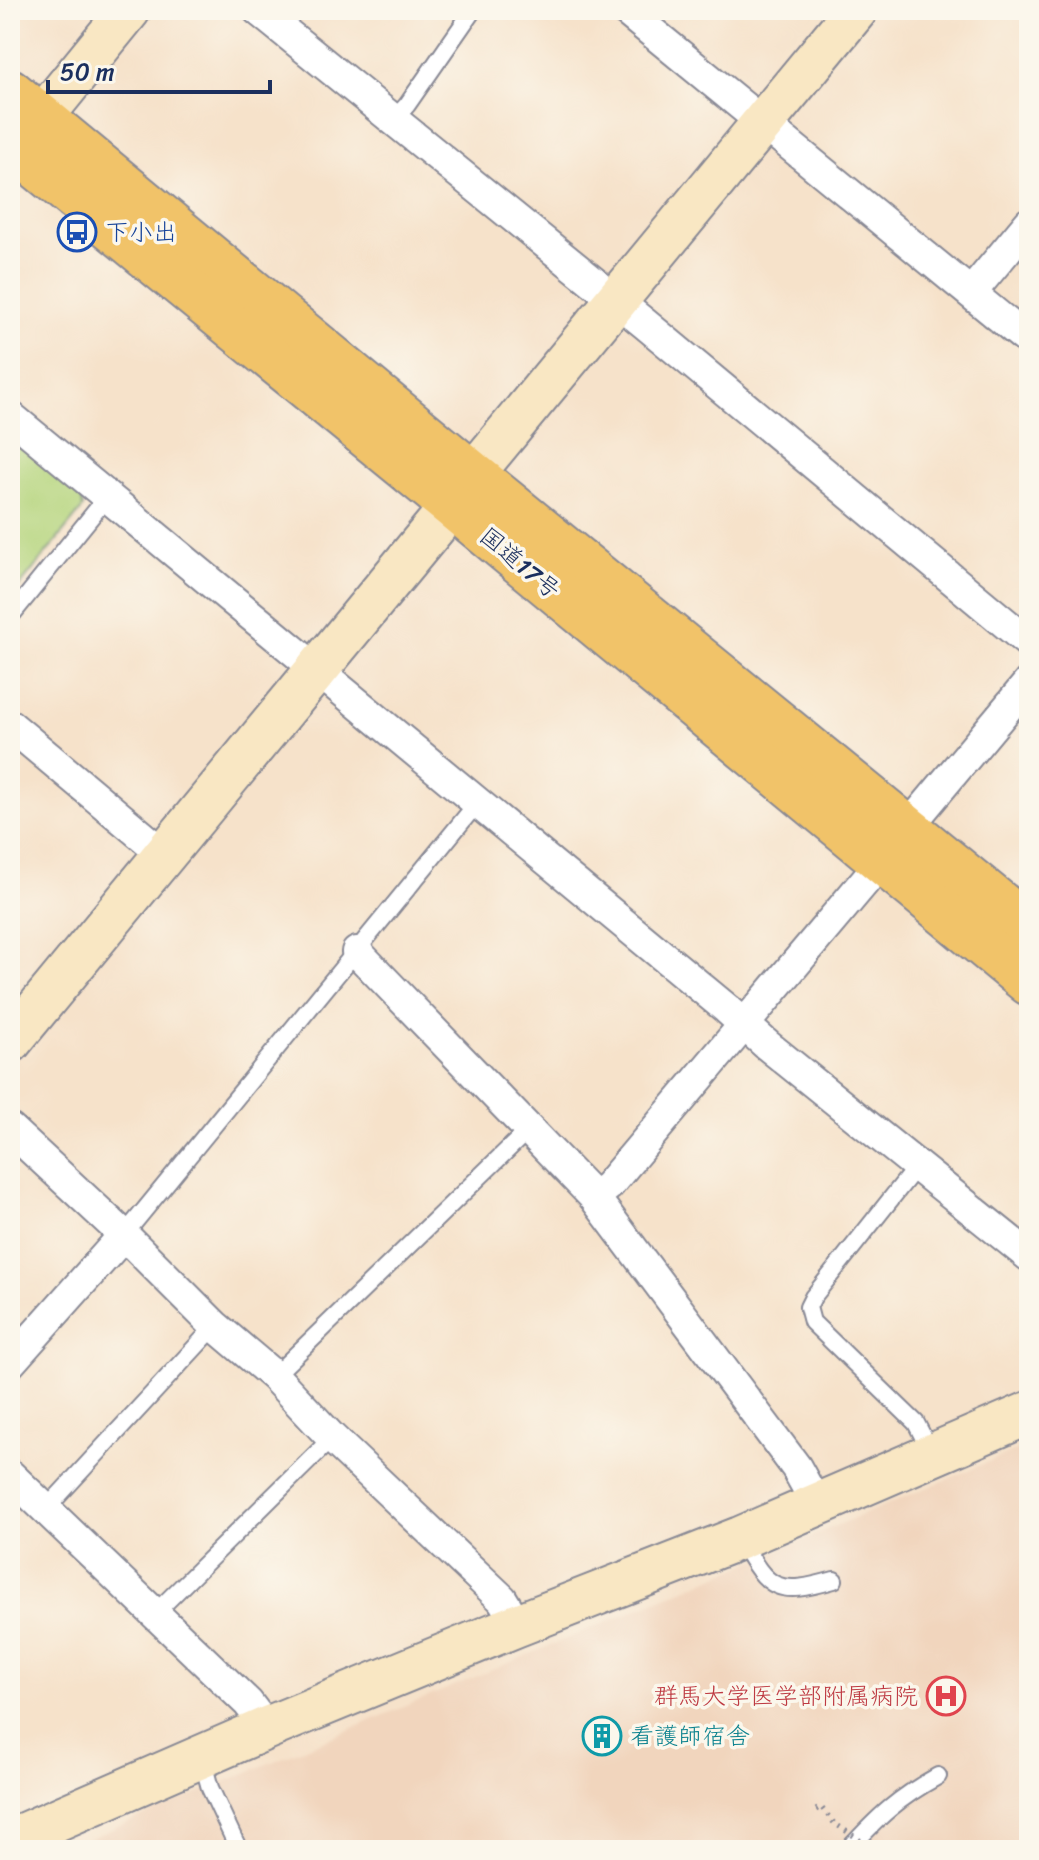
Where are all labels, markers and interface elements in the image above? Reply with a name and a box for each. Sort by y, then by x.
scale bar [48,44,270,94]
text: 50 m [60,51,115,93]
bus stop icon: 下小出 [56,211,98,253]
place label: 下小出 [105,211,177,253]
street label: 国道17号 [470,516,570,610]
place label: 群馬大学医学部附属病院 [654,1675,918,1717]
hospital icon: 群馬大学医学部附属病院 [925,1675,967,1717]
building icon: 看護師宿舎 [581,1715,623,1757]
place label: 看護師宿舎 [630,1715,750,1757]

